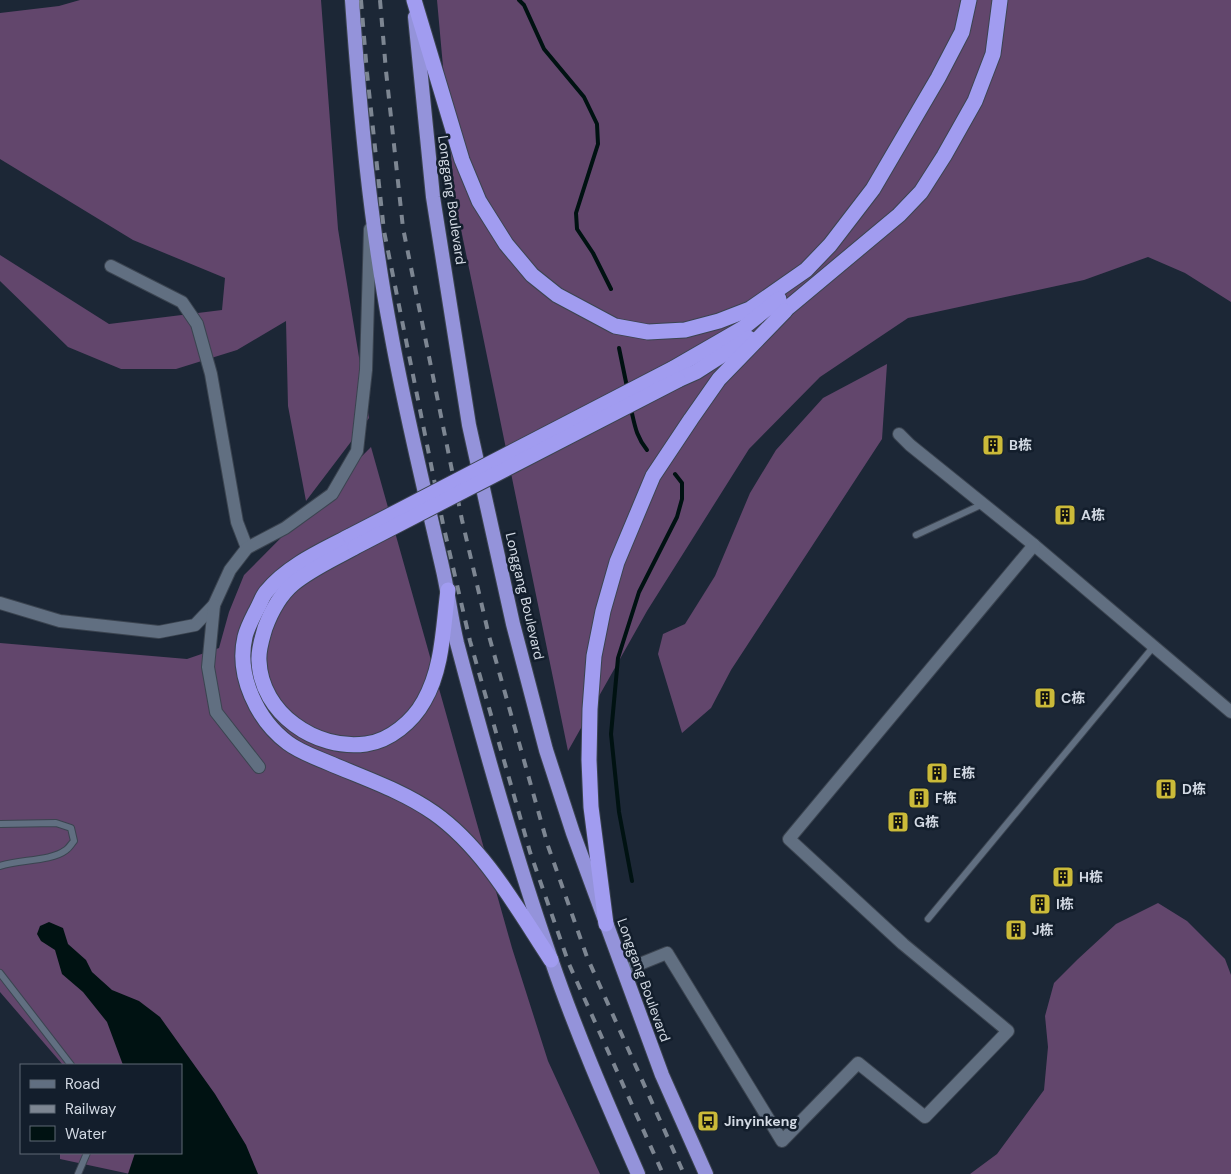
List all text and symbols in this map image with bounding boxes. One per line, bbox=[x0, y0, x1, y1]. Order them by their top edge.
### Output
street label: Longgang Boulevard bbox=[434, 134, 470, 266]
building icon: B栋 bbox=[981, 433, 1005, 457]
place label: B栋 bbox=[1009, 436, 1032, 454]
building icon: A栋 bbox=[1053, 503, 1077, 527]
place label: A栋 bbox=[1081, 506, 1105, 524]
street label: Longgang Boulevard bbox=[502, 531, 548, 661]
building icon: C栋 bbox=[1033, 686, 1057, 710]
place label: C栋 bbox=[1061, 689, 1085, 707]
building icon: E栋 bbox=[925, 761, 949, 785]
place label: E栋 bbox=[953, 764, 975, 782]
building icon: D栋 bbox=[1154, 777, 1178, 801]
place label: D栋 bbox=[1182, 780, 1206, 798]
building icon: F栋 bbox=[907, 786, 931, 810]
place label: F栋 bbox=[935, 789, 957, 807]
building icon: G栋 bbox=[886, 810, 910, 834]
place label: G栋 bbox=[914, 813, 939, 831]
building icon: H栋 bbox=[1051, 865, 1075, 889]
place label: H栋 bbox=[1079, 868, 1103, 886]
building icon: I栋 bbox=[1028, 892, 1052, 916]
place label: I栋 bbox=[1056, 895, 1074, 913]
street label: Longgang Boulevard bbox=[613, 916, 675, 1044]
building icon: J栋 bbox=[1004, 918, 1028, 942]
place label: J栋 bbox=[1032, 921, 1054, 939]
legend bbox=[20, 1064, 182, 1154]
text: Road bbox=[65, 1074, 100, 1094]
text: Railway bbox=[65, 1099, 117, 1119]
bus stop icon: Jinyinkeng bbox=[696, 1109, 720, 1133]
place label: Jinyinkeng bbox=[724, 1112, 798, 1130]
text: Water bbox=[65, 1124, 107, 1144]

